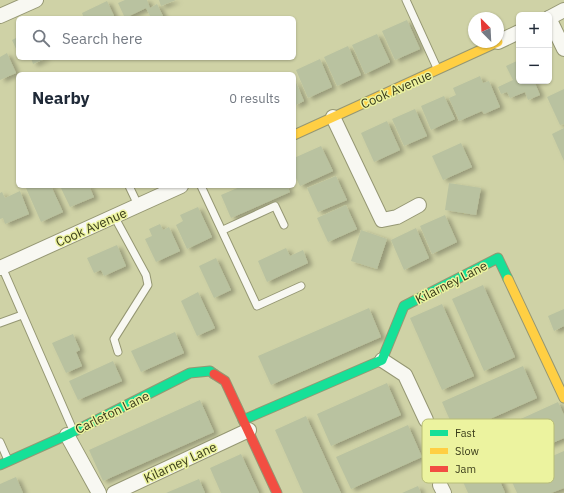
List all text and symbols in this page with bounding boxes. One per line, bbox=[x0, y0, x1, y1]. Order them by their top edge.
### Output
north arrow bbox=[468, 12, 504, 48]
map controls bbox=[516, 12, 552, 84]
button: + bbox=[516, 12, 552, 48]
search box bbox=[16, 16, 296, 60]
icon: search bbox=[30, 27, 52, 49]
text: Search here bbox=[62, 29, 142, 48]
button: − bbox=[516, 48, 552, 84]
street label: Cook Avenue bbox=[358, 66, 434, 113]
text: Nearby bbox=[32, 87, 90, 109]
text: 0 results bbox=[229, 90, 280, 107]
street label: Cook Avenue bbox=[53, 204, 129, 251]
street label: Kilarney Lane bbox=[412, 257, 490, 308]
street label: Carleton Lane bbox=[72, 387, 152, 438]
legend bbox=[422, 419, 554, 483]
text: Fast bbox=[455, 426, 476, 440]
street label: Kilarney Lane bbox=[141, 438, 219, 487]
text: Slow bbox=[455, 444, 479, 458]
text: Jam bbox=[455, 462, 476, 476]

